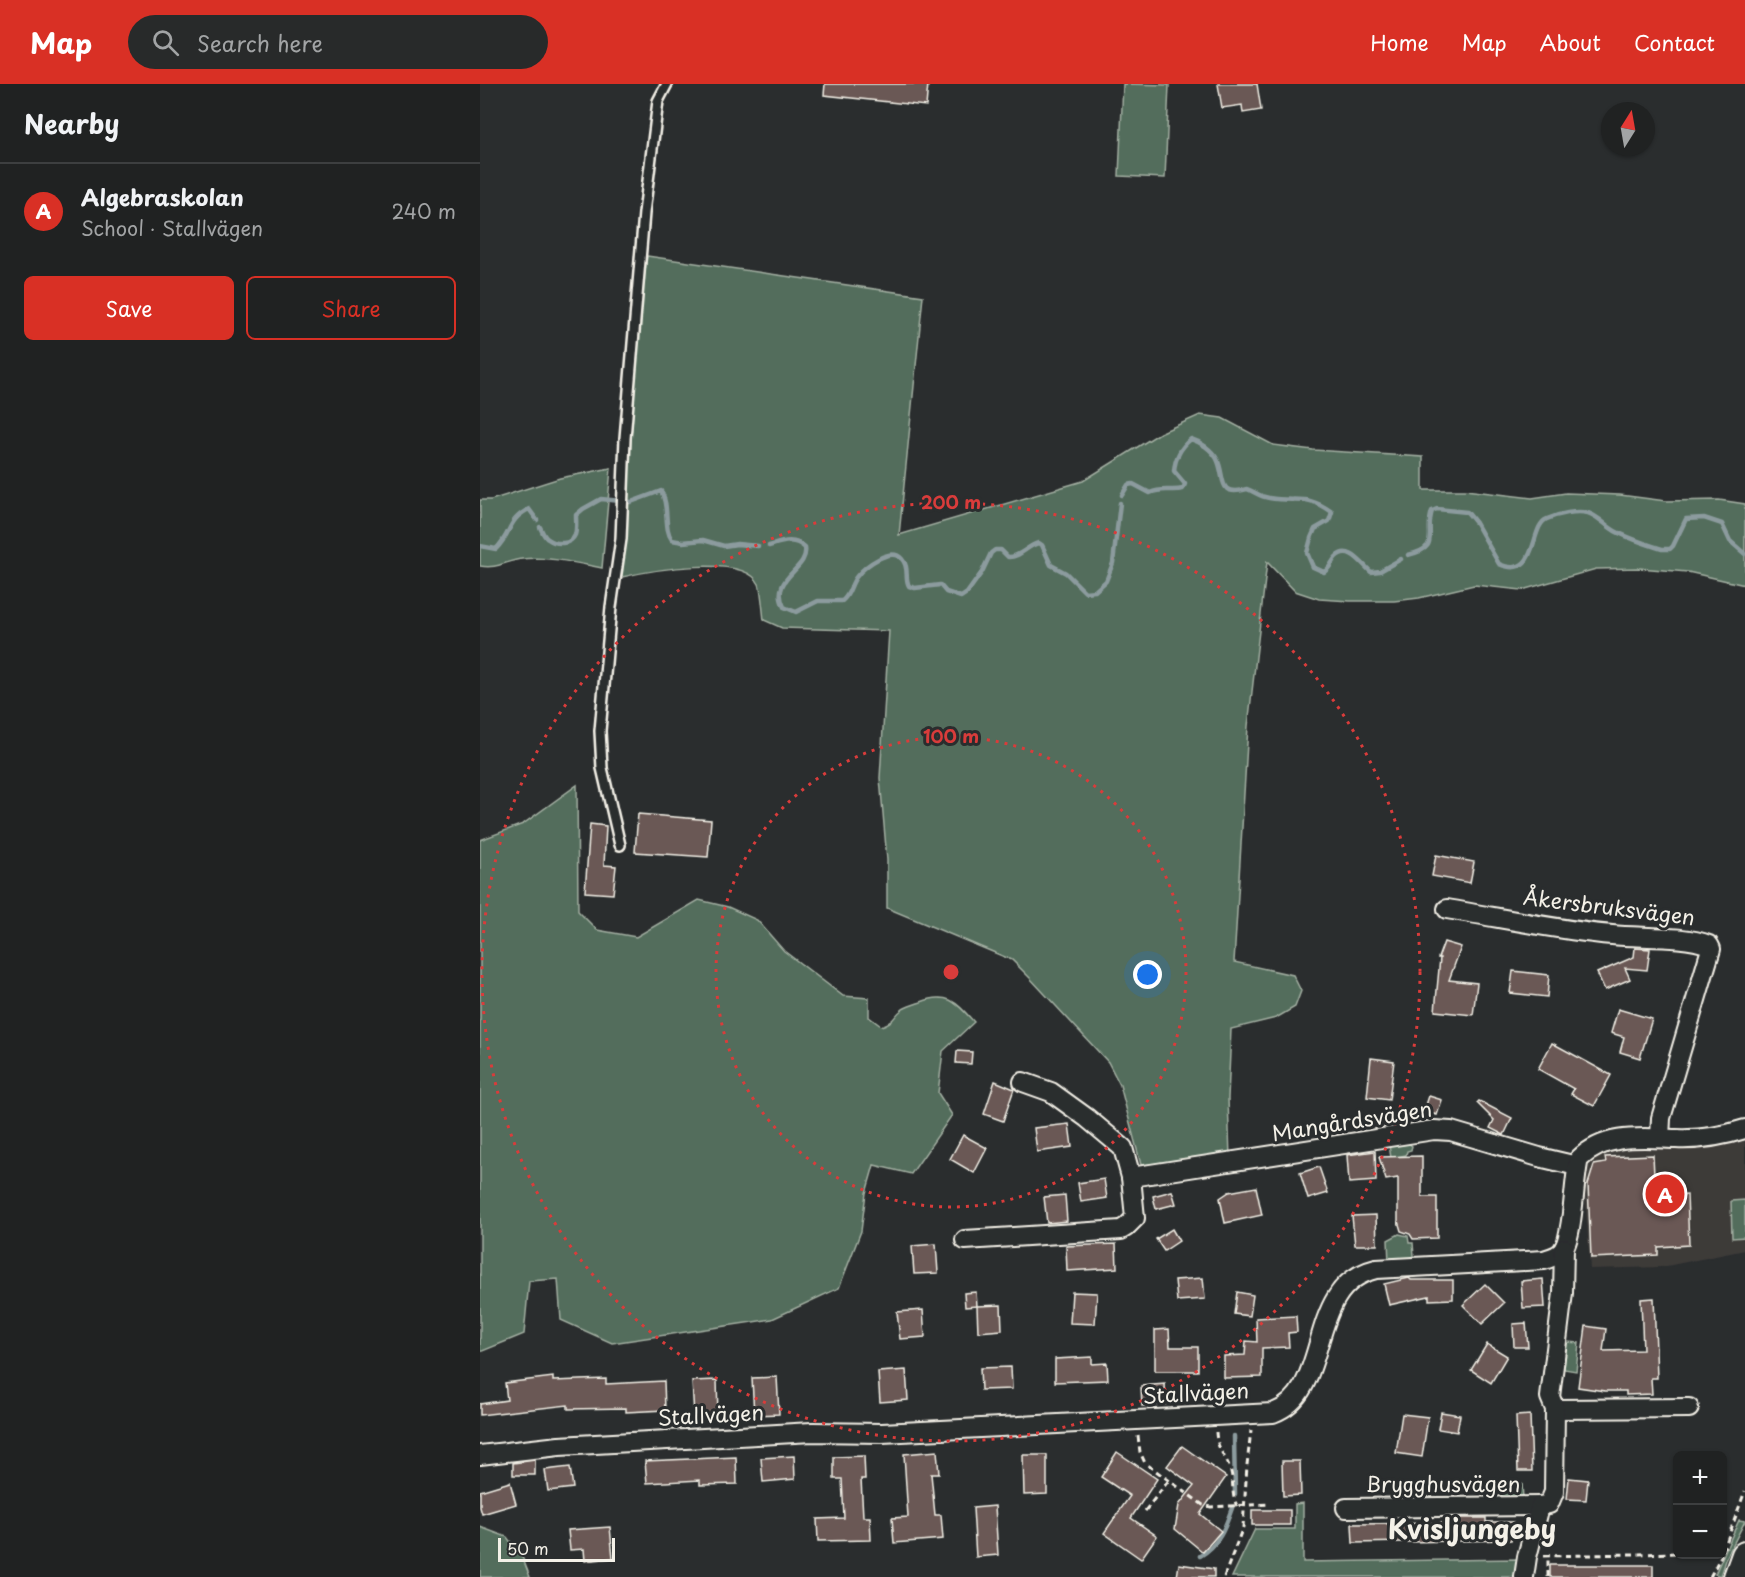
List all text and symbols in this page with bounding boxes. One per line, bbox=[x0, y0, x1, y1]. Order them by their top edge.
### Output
search box bbox=[128, 15, 548, 69]
text: Map bbox=[30, 21, 92, 64]
icon: search bbox=[149, 26, 182, 59]
text: Search here bbox=[197, 26, 323, 59]
text: Home bbox=[1370, 26, 1429, 58]
text: Map bbox=[1462, 26, 1507, 58]
text: About bbox=[1540, 26, 1601, 58]
text: Contact bbox=[1634, 26, 1715, 58]
north arrow bbox=[1601, 102, 1655, 156]
text: Nearby bbox=[24, 104, 119, 143]
text: Algebraskolan bbox=[81, 180, 244, 213]
text: A bbox=[36, 196, 51, 226]
text: 240 m bbox=[391, 196, 456, 226]
text: School · Stallvägen bbox=[81, 213, 263, 243]
button: Save bbox=[24, 276, 234, 340]
button: Share bbox=[246, 276, 456, 340]
text: 200 m bbox=[921, 488, 981, 515]
text: 100 m bbox=[923, 722, 979, 749]
street label: Åkersbruksvägen bbox=[1522, 880, 1697, 932]
your location bbox=[1133, 960, 1162, 989]
centre of rings bbox=[941, 962, 961, 982]
street label: Mangårdsvägen bbox=[1269, 1092, 1434, 1148]
pin: A bbox=[1646, 1172, 1684, 1216]
street label: Stallvägen bbox=[1142, 1373, 1250, 1411]
street label: Stallvägen bbox=[657, 1395, 765, 1433]
map controls bbox=[1673, 1451, 1727, 1559]
button: + bbox=[1673, 1451, 1727, 1505]
street label: Brygghusvägen bbox=[1366, 1467, 1520, 1499]
button: − bbox=[1673, 1505, 1727, 1559]
district label: Kvisljungeby bbox=[1388, 1507, 1556, 1548]
scale bar bbox=[498, 1535, 615, 1562]
text: 50 m bbox=[507, 1536, 548, 1560]

